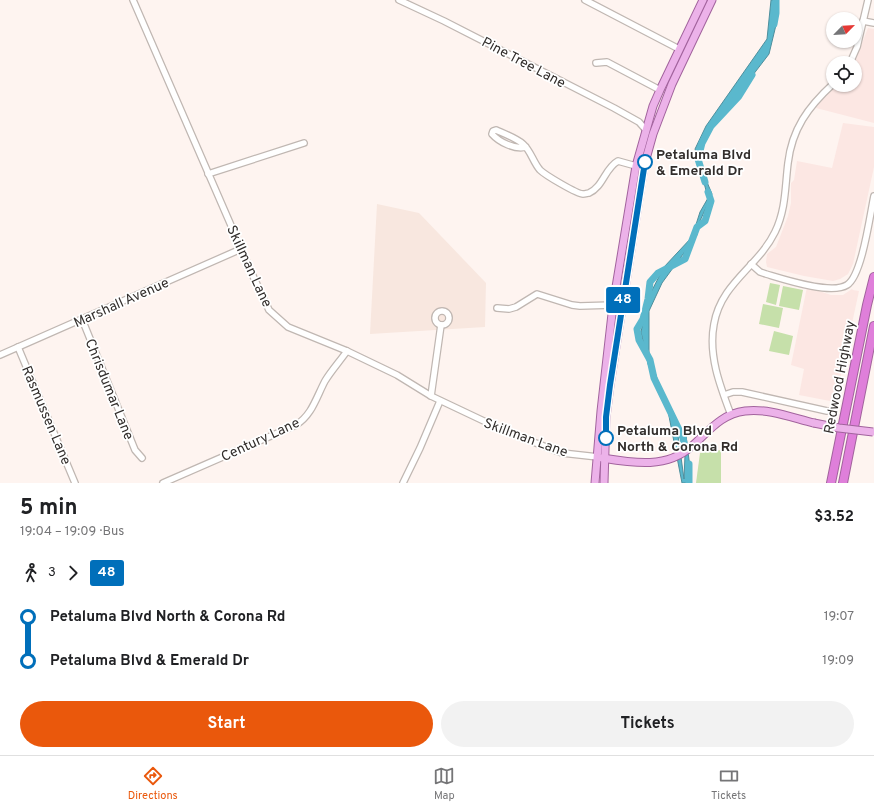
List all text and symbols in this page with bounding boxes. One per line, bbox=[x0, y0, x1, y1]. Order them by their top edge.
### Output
north arrow bbox=[826, 12, 862, 48]
map controls bbox=[826, 12, 862, 92]
street label: Pine Tree Lane bbox=[479, 34, 568, 93]
button: locate bbox=[826, 56, 862, 92]
place label: Petaluma Blvd & Emerald Dr bbox=[656, 147, 751, 180]
marker: Petaluma Blvd & Emerald Dr bbox=[637, 154, 653, 170]
street label: Skillman Lane bbox=[222, 223, 275, 310]
street label: Marshall Avenue bbox=[71, 275, 172, 332]
line badge: 48 bbox=[605, 287, 641, 313]
text: 48 bbox=[614, 291, 632, 308]
street label: Redwood Highway bbox=[821, 319, 860, 436]
street label: Chrisdumar Lane bbox=[81, 337, 137, 443]
street label: Rasmussen Lane bbox=[17, 364, 74, 468]
street label: Century Lane bbox=[219, 415, 303, 466]
street label: Skillman Lane bbox=[481, 415, 570, 462]
place label: Petaluma Blvd North & Corona Rd bbox=[617, 423, 738, 456]
marker: Petaluma Blvd North & Corona Rd bbox=[598, 430, 614, 446]
text: 5 min bbox=[20, 495, 77, 522]
text: $3.52 bbox=[814, 508, 854, 527]
text: 19:04 – 19:09 · Bus bbox=[20, 524, 124, 540]
icon: walk bbox=[20, 562, 42, 584]
icon: forward bbox=[62, 562, 84, 584]
text: 48 bbox=[98, 564, 116, 581]
text: 3 bbox=[48, 565, 56, 581]
text: Petaluma Blvd North & Corona Rd bbox=[50, 608, 285, 627]
text: 19:07 bbox=[824, 609, 854, 625]
text: Petaluma Blvd & Emerald Dr bbox=[50, 652, 249, 671]
text: 19:09 bbox=[822, 653, 854, 669]
button: Start bbox=[20, 701, 433, 747]
button: Tickets bbox=[441, 701, 854, 747]
tab: Directions bbox=[128, 765, 178, 803]
tab: Map bbox=[433, 765, 455, 803]
tab: Tickets bbox=[711, 765, 746, 803]

